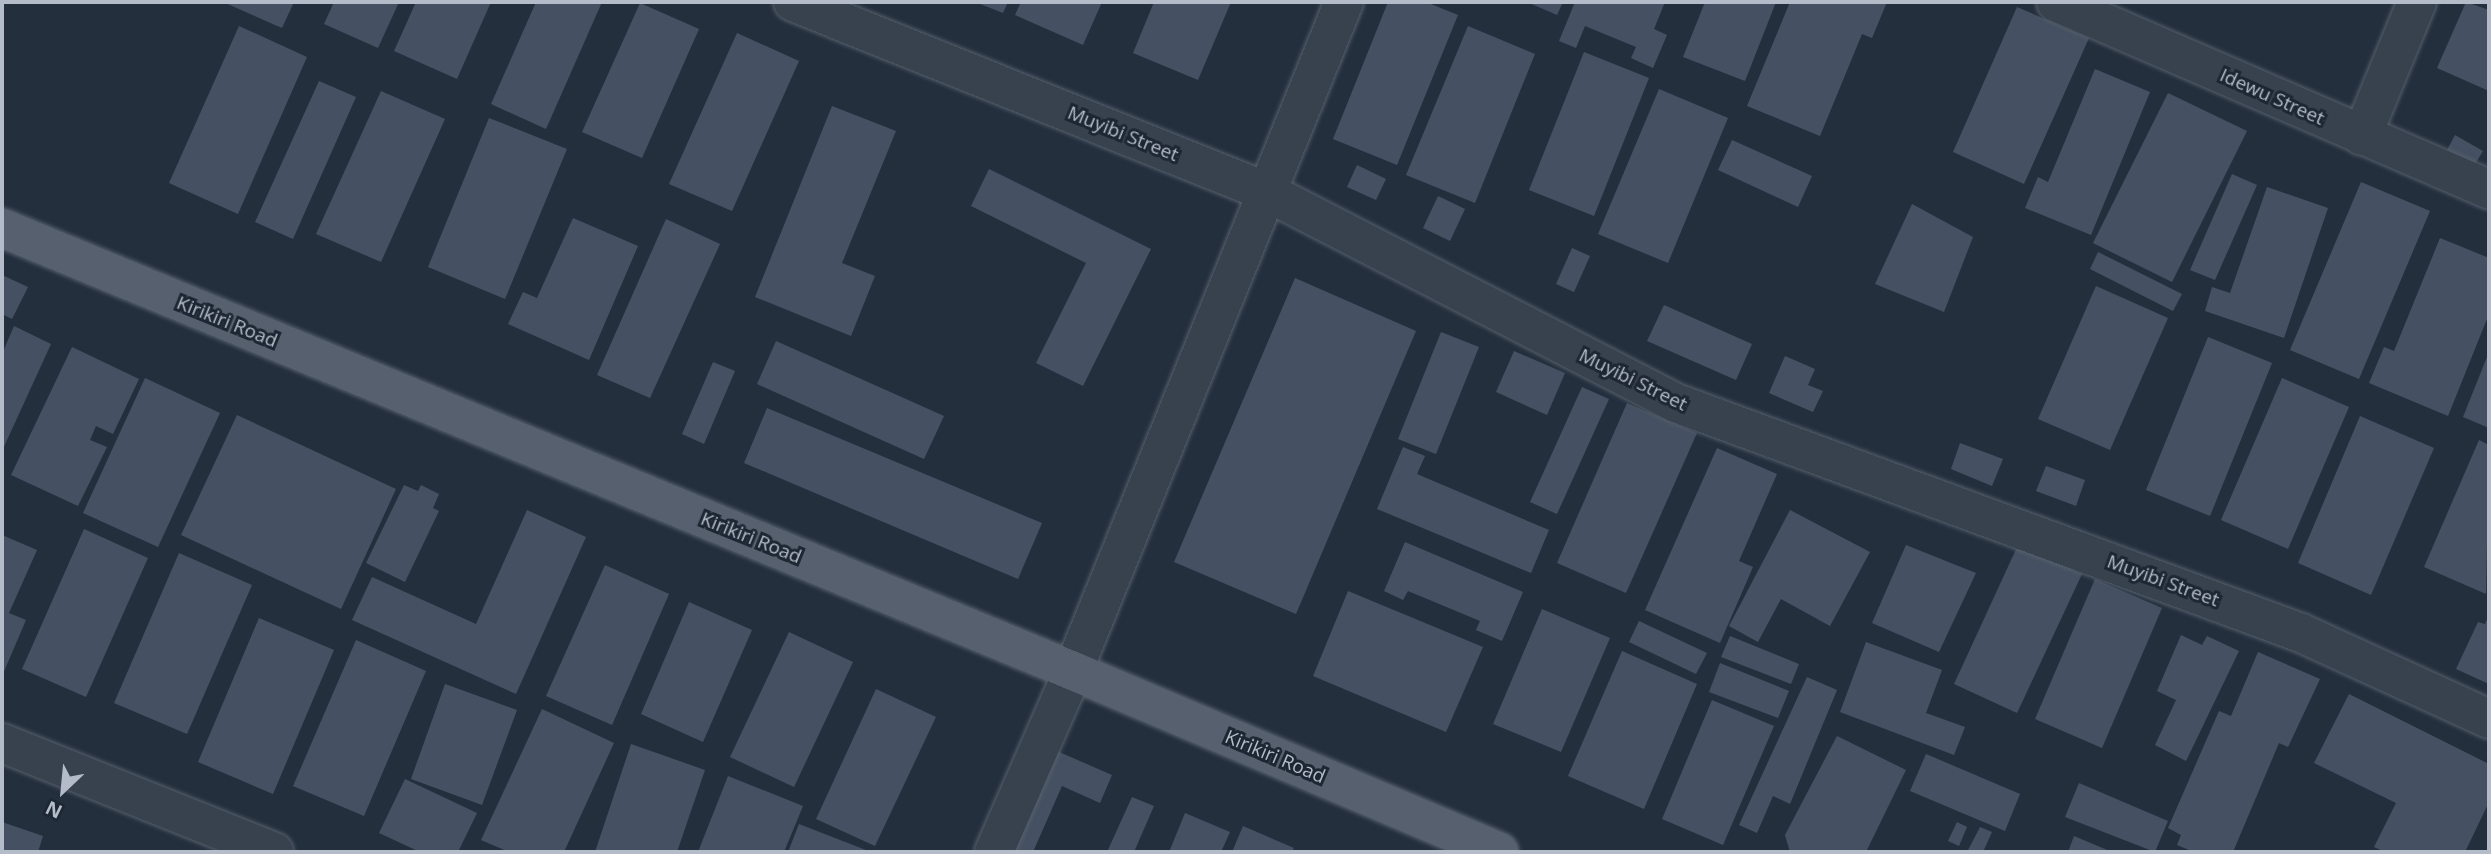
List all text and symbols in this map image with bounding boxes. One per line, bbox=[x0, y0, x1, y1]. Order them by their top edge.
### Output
street label: Idewu Street bbox=[2216, 64, 2328, 130]
street label: Muyibi Street bbox=[1064, 101, 1182, 167]
street label: Kirikiri Road bbox=[173, 291, 281, 353]
street label: Muyibi Street bbox=[1575, 344, 1691, 416]
street label: Kirikiri Road bbox=[697, 507, 805, 569]
street label: Muyibi Street bbox=[2104, 550, 2222, 612]
street label: Kirikiri Road bbox=[1221, 726, 1329, 788]
north arrow bbox=[28, 756, 98, 826]
text: N bbox=[41, 795, 66, 825]

